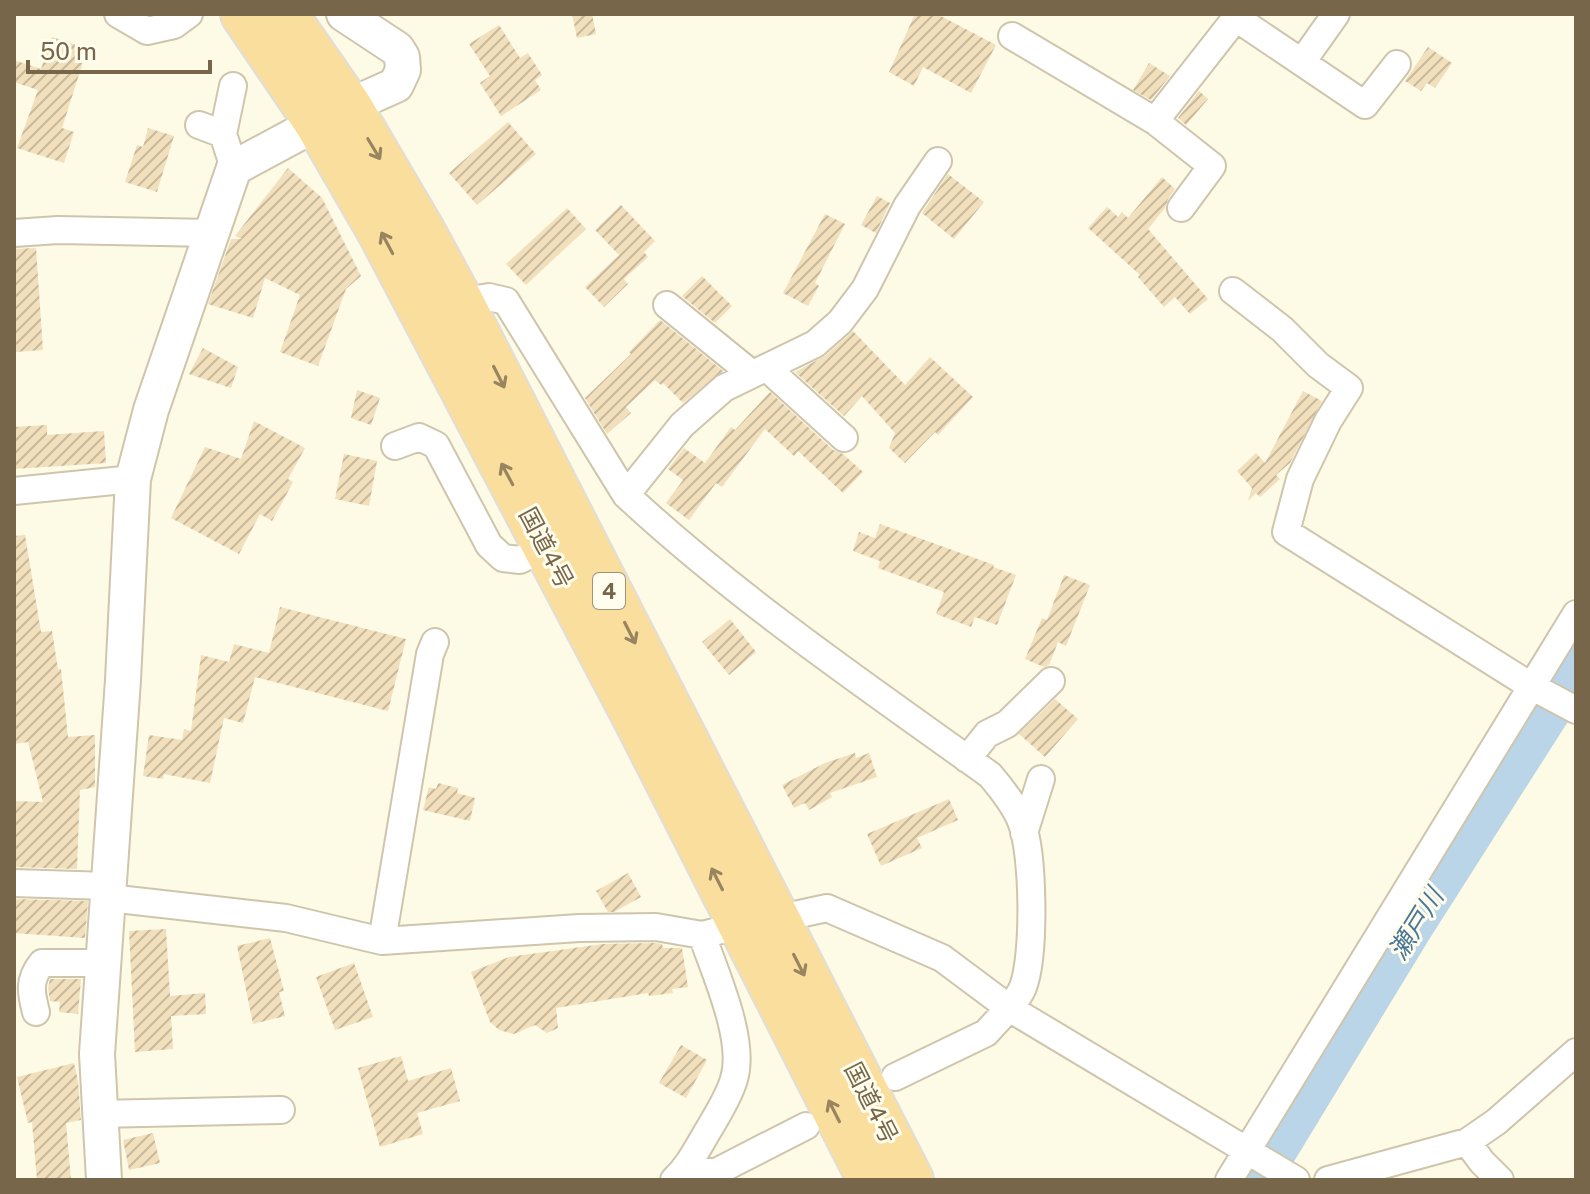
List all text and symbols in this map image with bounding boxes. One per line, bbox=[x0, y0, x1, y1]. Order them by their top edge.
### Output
scale bar bbox=[28, 24, 210, 74]
text: 50 m bbox=[40, 37, 97, 65]
one-way arrow bbox=[366, 137, 382, 160]
one-way arrow bbox=[378, 232, 394, 256]
one-way arrow bbox=[492, 364, 508, 388]
one-way arrow bbox=[498, 463, 514, 486]
street label: 国道4号 bbox=[514, 503, 580, 593]
road number: 4 bbox=[593, 573, 625, 609]
one-way arrow bbox=[623, 621, 639, 645]
one-way arrow bbox=[709, 867, 724, 891]
water label: 瀬戸川 bbox=[1382, 880, 1451, 965]
one-way arrow bbox=[792, 952, 808, 976]
street label: 国道4号 bbox=[840, 1057, 904, 1148]
one-way arrow bbox=[826, 1099, 842, 1123]

